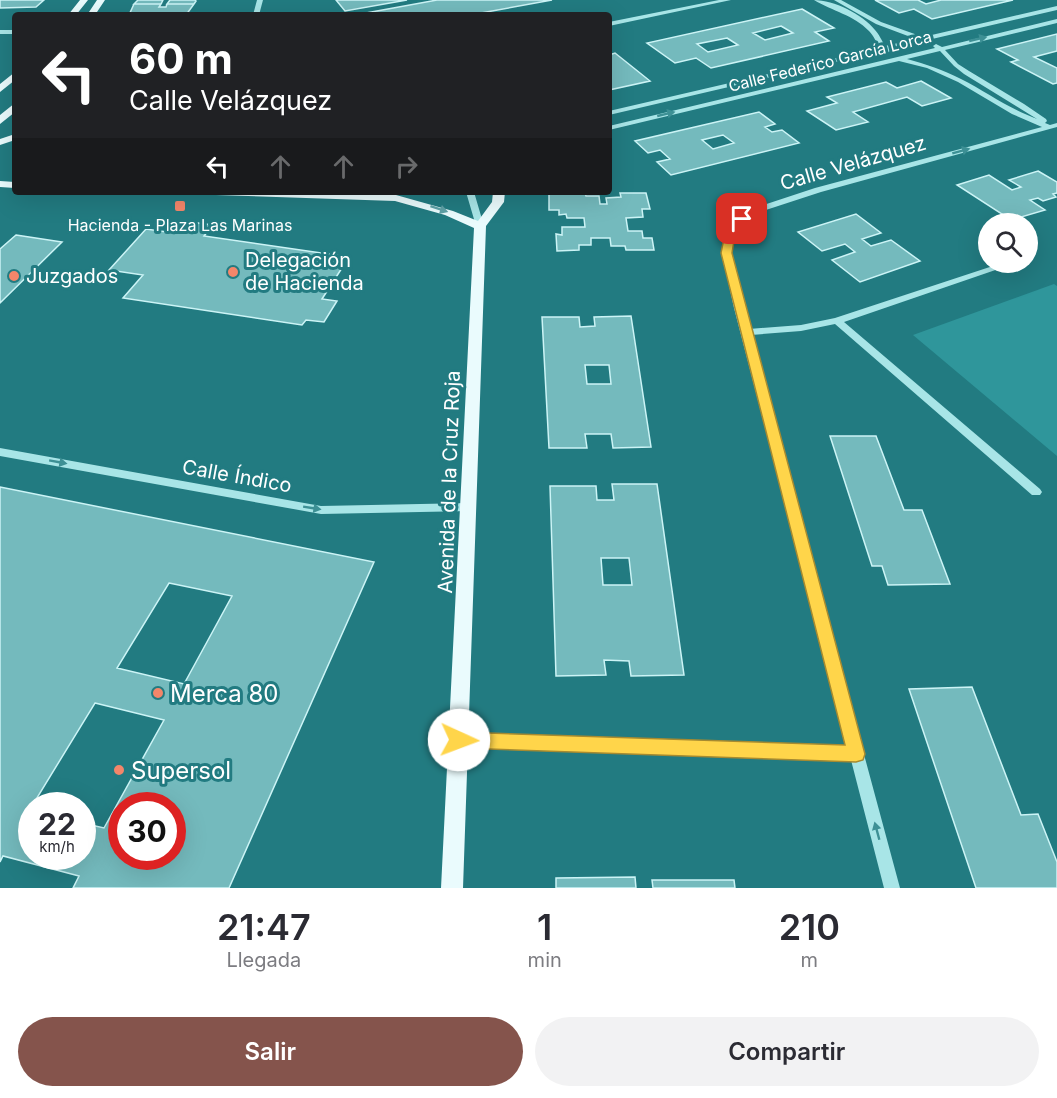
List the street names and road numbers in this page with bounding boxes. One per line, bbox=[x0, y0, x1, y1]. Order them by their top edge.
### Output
street label: Calle Federico García Lorca bbox=[726, 26, 934, 96]
street label: Calle Velázquez bbox=[777, 131, 929, 195]
street label: Avenida de la Cruz Roja bbox=[433, 370, 465, 594]
street label: Calle Índico bbox=[180, 454, 294, 497]

